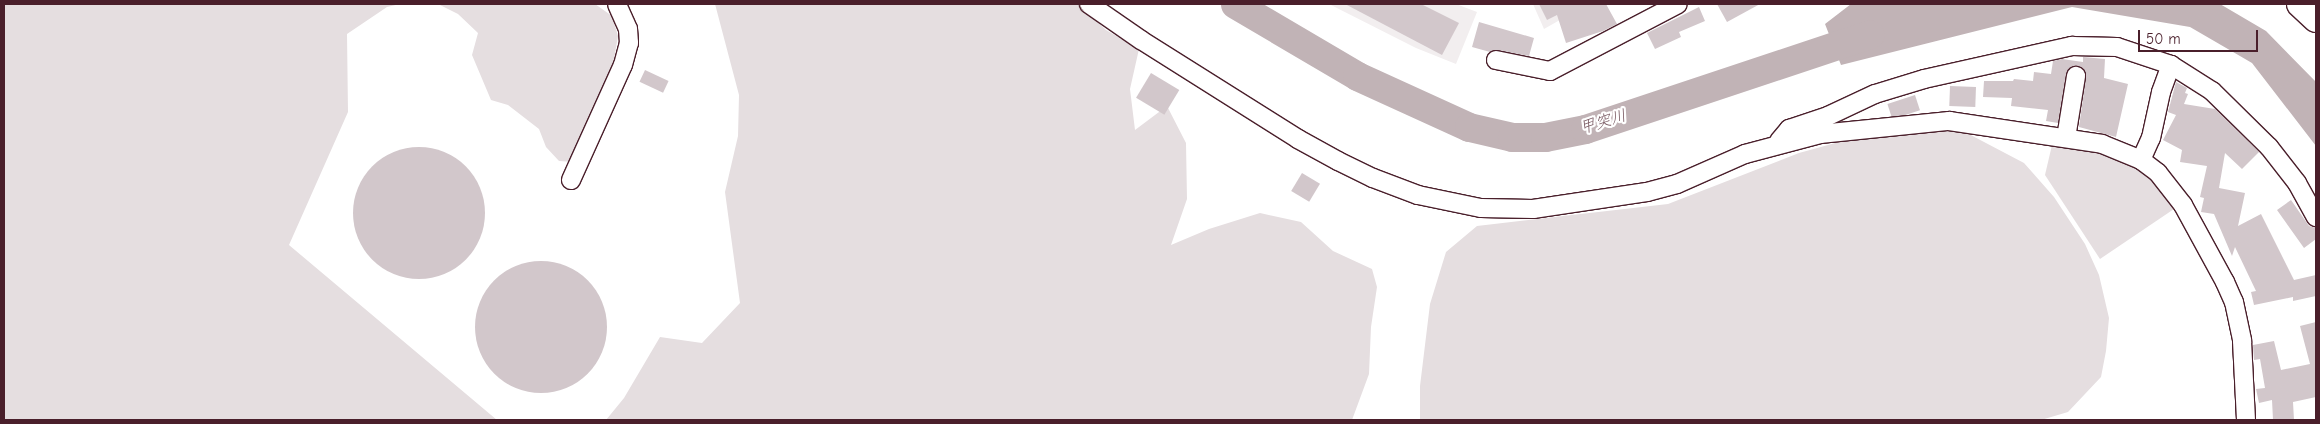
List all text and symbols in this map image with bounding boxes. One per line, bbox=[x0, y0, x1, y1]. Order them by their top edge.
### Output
scale bar bbox=[2140, 20, 2260, 52]
text: 50 m bbox=[2146, 30, 2181, 48]
water label: 甲突川 bbox=[1577, 106, 1629, 138]

